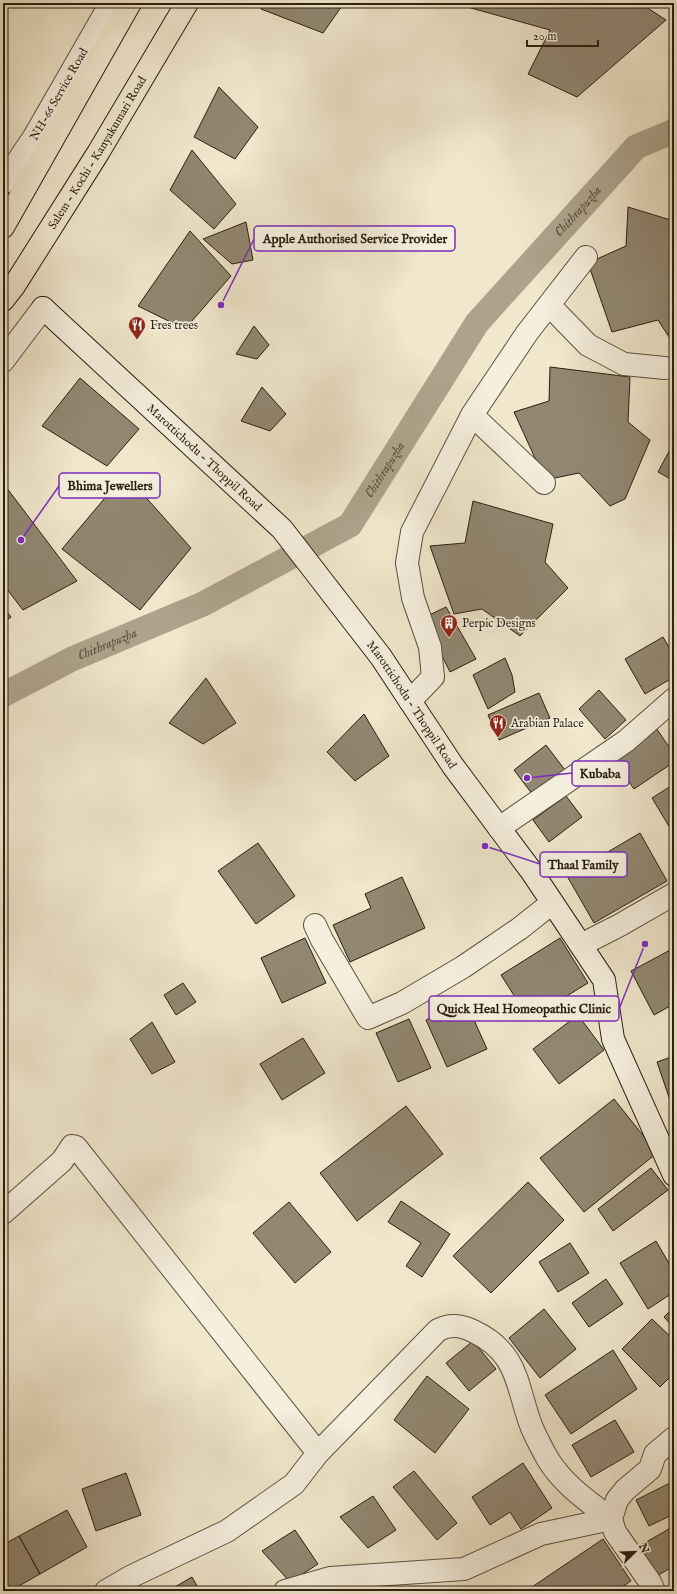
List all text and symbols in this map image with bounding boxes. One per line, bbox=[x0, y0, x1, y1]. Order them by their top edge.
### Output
scale bar bbox=[527, 22, 598, 48]
text: 20 m bbox=[533, 29, 556, 44]
street label: NH-66 Service Road bbox=[26, 45, 91, 143]
street label: Salem - Kochi - Kanyakumari Road bbox=[44, 73, 150, 232]
water label: Chithrapuzha bbox=[551, 182, 605, 240]
callout: Apple Authorised Service Provider bbox=[254, 226, 455, 251]
text: Apple Authorised Service Provider bbox=[262, 231, 447, 248]
restaurant icon: Fres trees bbox=[127, 315, 147, 340]
place label: Fres trees bbox=[150, 318, 198, 333]
street label: Marottichodu - Thoppil Road bbox=[144, 401, 266, 515]
water label: Chithrapuzha bbox=[361, 438, 409, 501]
callout: Bhima Jewellers bbox=[59, 473, 160, 498]
text: Bhima Jewellers bbox=[67, 478, 153, 495]
building icon: Perpic Designs bbox=[439, 613, 459, 638]
place label: Perpic Designs bbox=[462, 616, 536, 632]
water label: Chithrapuzha bbox=[75, 624, 140, 664]
street label: Marottichodu - Thoppil Road bbox=[364, 637, 460, 772]
restaurant icon: Arabian Palace bbox=[488, 713, 508, 738]
place label: Arabian Palace bbox=[510, 716, 584, 731]
callout: Kubaba bbox=[572, 761, 629, 786]
text: Kubaba bbox=[579, 766, 621, 783]
callout: Thaal Family bbox=[540, 852, 627, 877]
text: Thaal Family bbox=[546, 857, 619, 874]
callout: Quick Heal Homeopathic Clinic bbox=[429, 996, 619, 1021]
text: Quick Heal Homeopathic Clinic bbox=[437, 1001, 612, 1018]
north arrow bbox=[615, 1532, 655, 1572]
text: N bbox=[635, 1540, 652, 1556]

